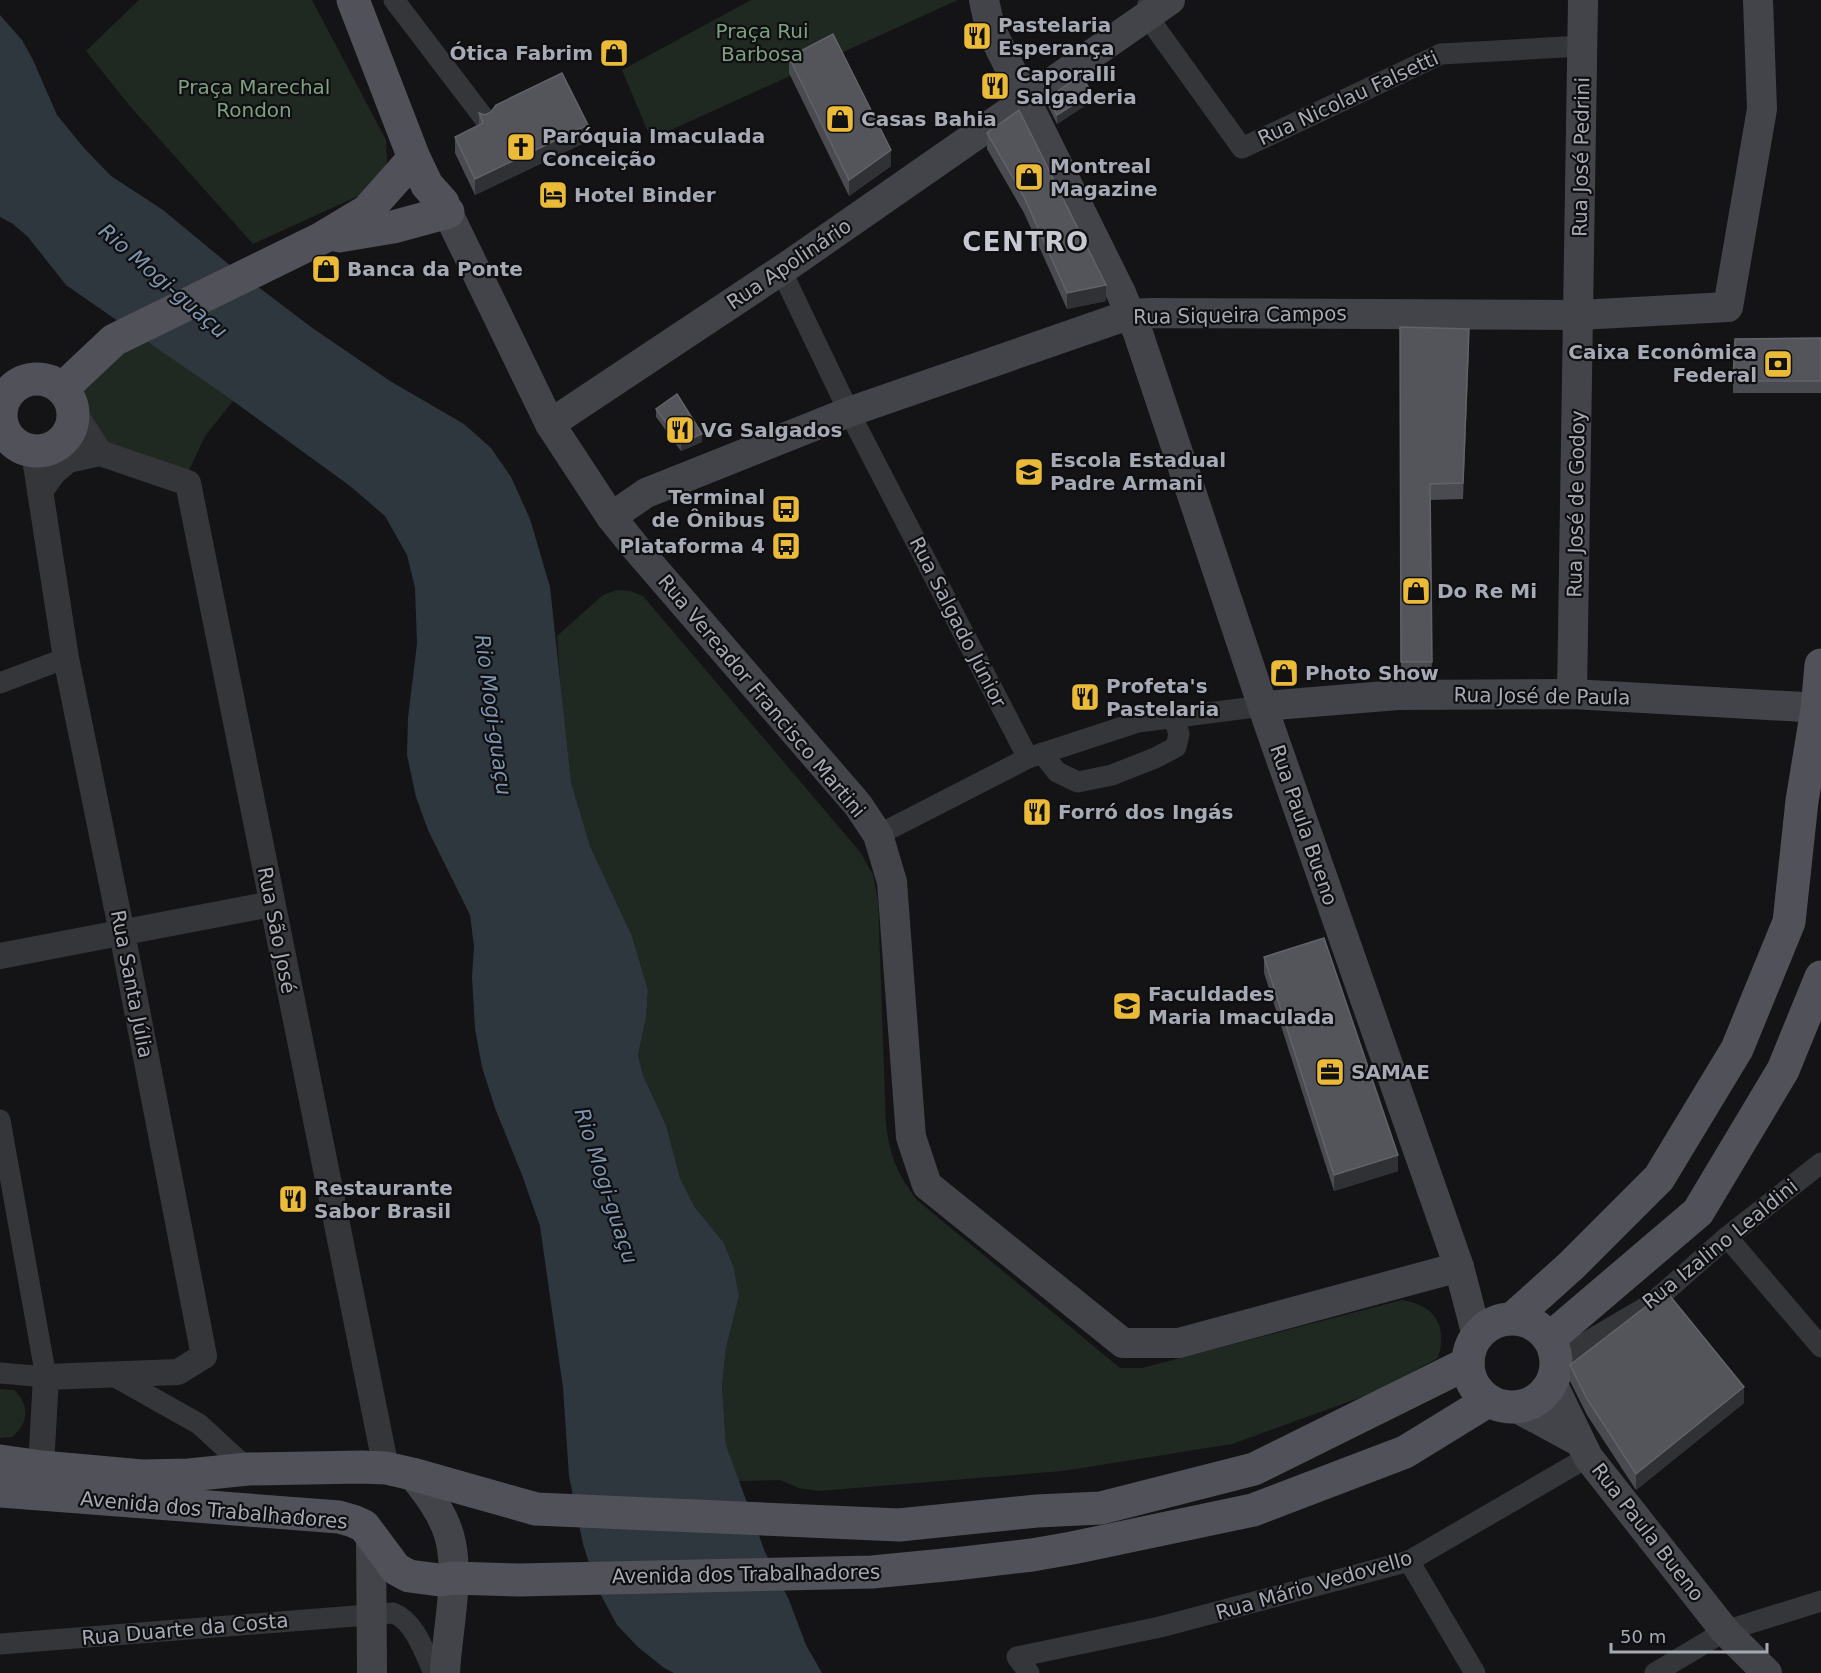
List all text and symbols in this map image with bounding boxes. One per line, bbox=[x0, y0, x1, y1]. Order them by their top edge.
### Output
place label: Pastelaria Esperança bbox=[998, 13, 1114, 60]
park label: Praça Rui Barbosa bbox=[715, 19, 809, 66]
restaurant icon: Pastelaria Esperança bbox=[961, 20, 993, 52]
shop icon: Ótica Fabrim bbox=[598, 37, 630, 69]
place label: Ótica Fabrim bbox=[449, 41, 593, 65]
street label: Rua Nicolau Falsetti bbox=[1254, 46, 1442, 150]
place label: Caporalli Salgaderia bbox=[1016, 62, 1137, 109]
restaurant icon: Caporalli Salgaderia bbox=[979, 70, 1011, 102]
park label: Praça Marechal Rondon bbox=[178, 75, 330, 122]
street label: Rua José Pedrini bbox=[1568, 77, 1594, 237]
shop icon: Casas Bahia bbox=[824, 103, 856, 135]
place label: Casas Bahia bbox=[861, 107, 997, 131]
place label: Paróquia Imaculada Conceição bbox=[542, 124, 765, 171]
church icon: Paróquia Imaculada Conceição bbox=[505, 131, 537, 163]
place label: Montreal Magazine bbox=[1050, 154, 1158, 201]
shop icon: Montreal Magazine bbox=[1013, 161, 1045, 193]
hotel icon: Hotel Binder bbox=[537, 179, 569, 211]
place label: Hotel Binder bbox=[574, 183, 716, 207]
street label: Rua Apolinário bbox=[722, 214, 856, 314]
water label: Rio Mogi-guaçu bbox=[94, 219, 232, 343]
district label: CENTRO bbox=[962, 227, 1090, 257]
shop icon: Banca da Ponte bbox=[310, 253, 342, 285]
place label: Banca da Ponte bbox=[347, 257, 523, 281]
street label: Rua Siqueira Campos bbox=[1133, 301, 1347, 329]
place label: Caixa Econômica Federal bbox=[1568, 340, 1757, 387]
bank icon: Caixa Econômica Federal bbox=[1762, 348, 1794, 380]
street label: Rua José de Godoy bbox=[1562, 410, 1590, 598]
restaurant icon: VG Salgados bbox=[664, 414, 696, 446]
place label: VG Salgados bbox=[701, 418, 842, 442]
place label: Escola Estadual Padre Armani bbox=[1050, 448, 1226, 495]
school or university icon: Escola Estadual Padre Armani bbox=[1013, 456, 1045, 488]
place label: Terminal de Ônibus bbox=[652, 485, 765, 532]
bus stop icon: Terminal de Ônibus bbox=[770, 493, 802, 525]
bus stop icon: Plataforma 4 bbox=[770, 530, 802, 562]
street label: Rua Salgado Júnior bbox=[905, 533, 1012, 712]
place label: Plataforma 4 bbox=[619, 534, 765, 558]
street label: Rua Vereador Francisco Martini bbox=[653, 570, 871, 822]
shop icon: Do Re Mi bbox=[1400, 575, 1432, 607]
place label: Do Re Mi bbox=[1437, 579, 1537, 603]
water label: Rio Mogi-guaçu bbox=[470, 633, 516, 797]
shop icon: Photo Show bbox=[1268, 657, 1300, 689]
place label: Photo Show bbox=[1305, 661, 1439, 685]
place label: Profeta's Pastelaria bbox=[1106, 674, 1219, 721]
restaurant icon: Profeta's Pastelaria bbox=[1069, 681, 1101, 713]
street label: Rua José de Paula bbox=[1453, 682, 1631, 710]
street label: Rua Paula Bueno bbox=[1265, 742, 1343, 908]
restaurant icon: Forró dos Ingás bbox=[1021, 796, 1053, 828]
place label: Forró dos Ingás bbox=[1058, 800, 1233, 824]
street label: Rua São José bbox=[253, 865, 301, 995]
street label: Rua Santa Júlia bbox=[106, 908, 158, 1060]
place label: Faculdades Maria Imaculada bbox=[1148, 982, 1335, 1029]
school or university icon: Faculdades Maria Imaculada bbox=[1111, 990, 1143, 1022]
office icon: SAMAE bbox=[1314, 1056, 1346, 1088]
place label: SAMAE bbox=[1351, 1060, 1430, 1084]
water label: Rio Mogi-guaçu bbox=[570, 1105, 642, 1267]
street label: Rua Izalino Lealdini bbox=[1638, 1174, 1802, 1314]
place label: Restaurante Sabor Brasil bbox=[314, 1176, 453, 1223]
restaurant icon: Restaurante Sabor Brasil bbox=[277, 1183, 309, 1215]
street label: Rua Paula Bueno bbox=[1587, 1458, 1709, 1606]
street label: Avenida dos Trabalhadores bbox=[79, 1486, 349, 1534]
street label: Rua Mário Vedovello bbox=[1213, 1545, 1415, 1625]
street label: Avenida dos Trabalhadores bbox=[612, 1560, 880, 1588]
street label: Rua Duarte da Costa bbox=[81, 1608, 289, 1650]
scale bar bbox=[1611, 1616, 1767, 1654]
text: 50 m bbox=[1620, 1626, 1666, 1647]

